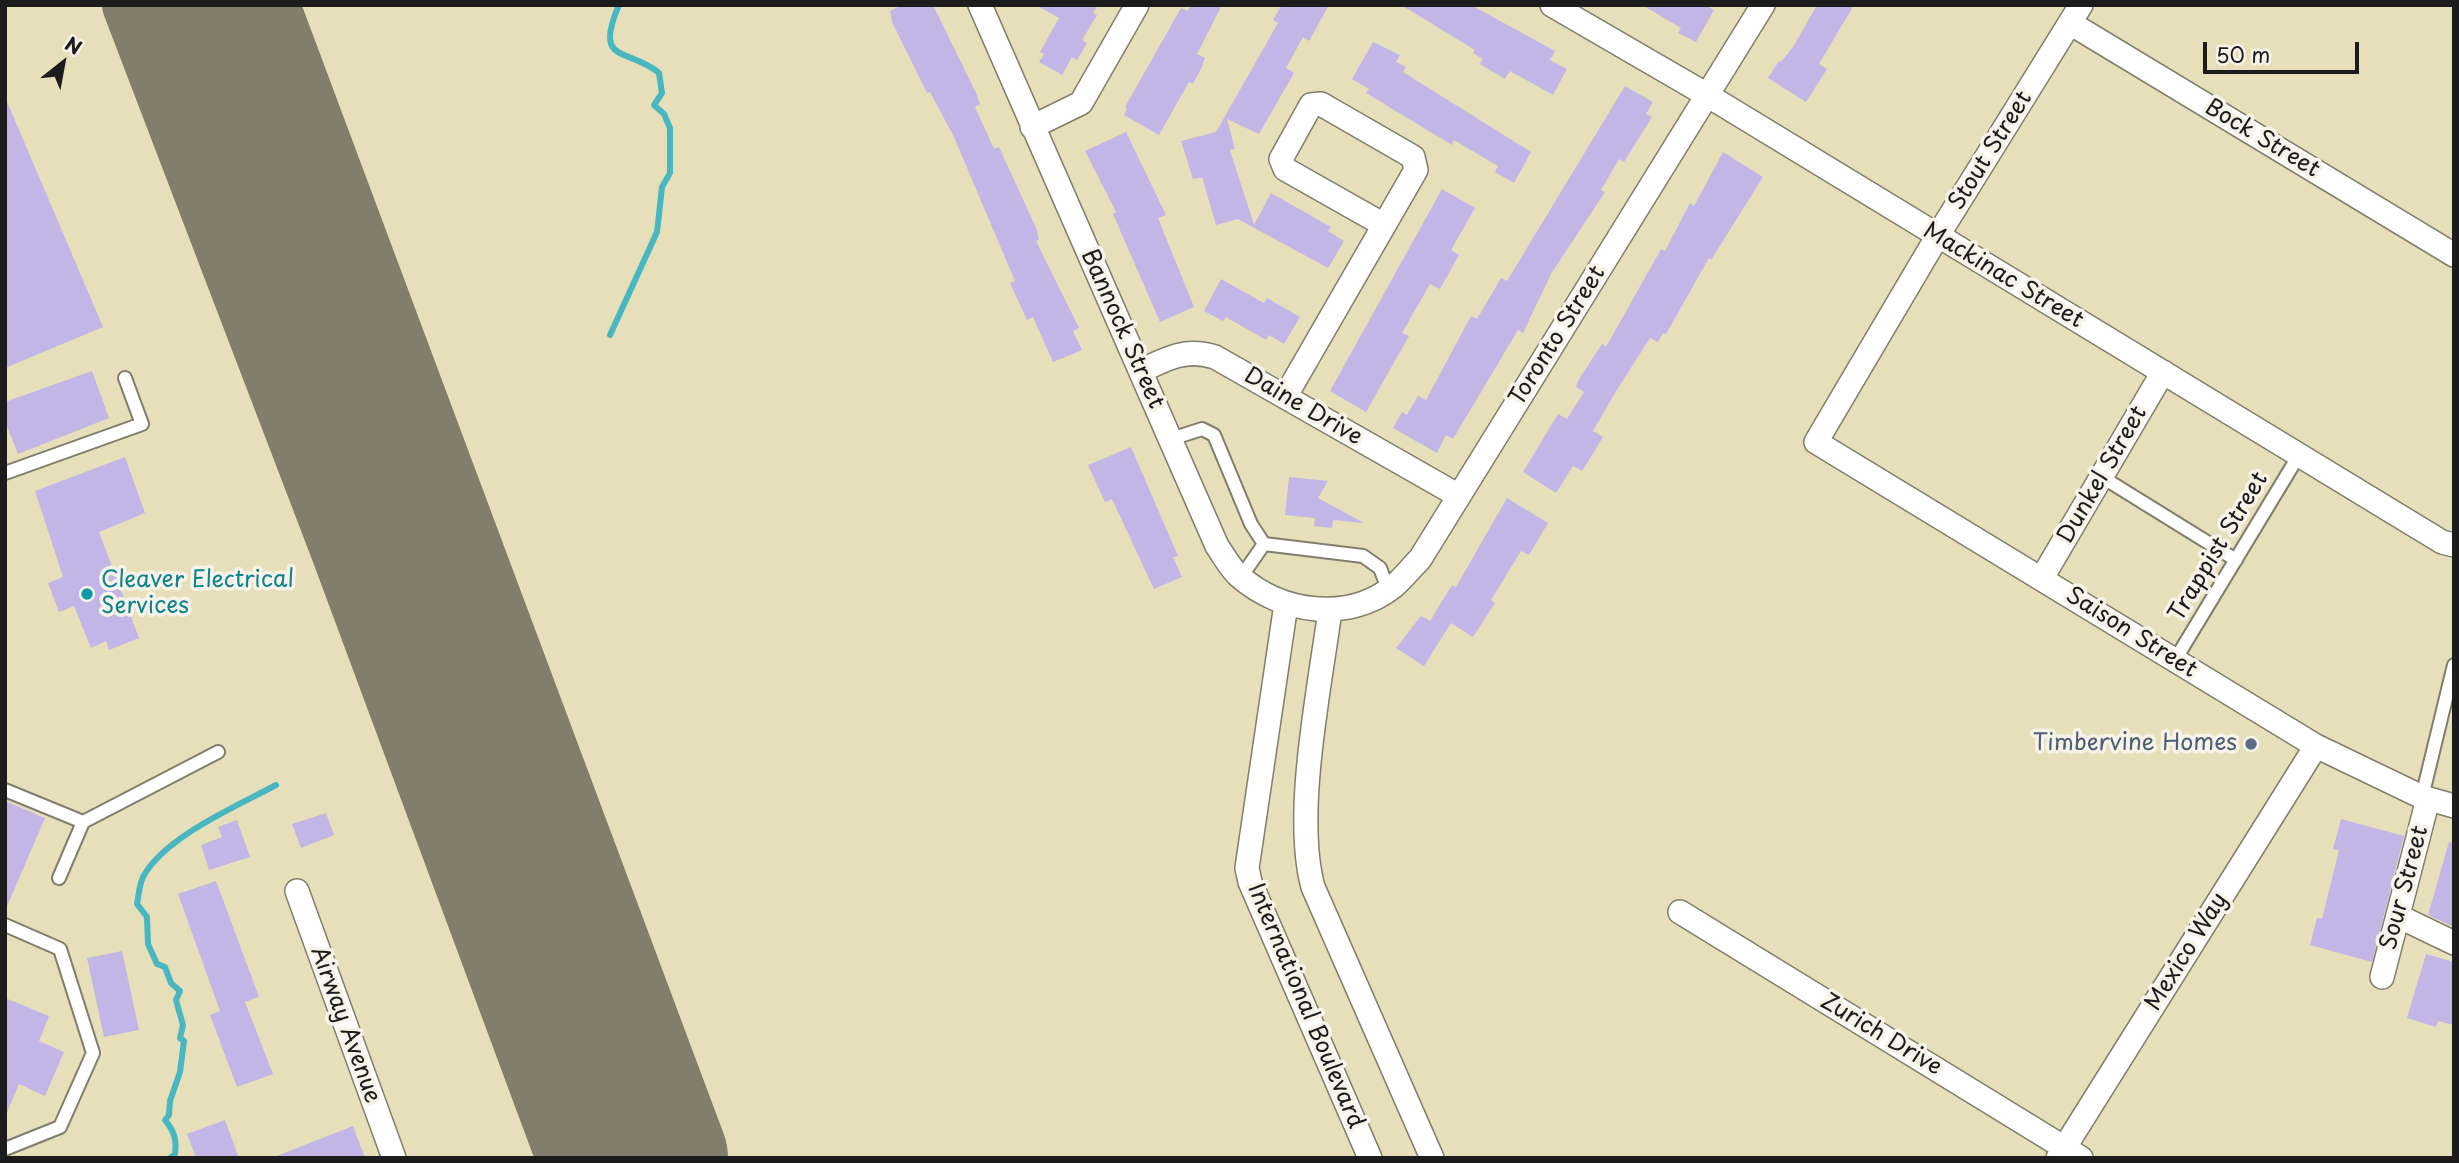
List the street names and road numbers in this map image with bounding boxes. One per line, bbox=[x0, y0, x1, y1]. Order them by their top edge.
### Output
street label: Stout Street bbox=[1944, 86, 2038, 216]
street label: Bock Street bbox=[2200, 94, 2324, 184]
street label: Mackinac Street bbox=[1918, 217, 2088, 335]
street label: Bannock Street bbox=[1074, 245, 1170, 413]
street label: Toronto Street bbox=[1504, 261, 1612, 411]
street label: Daine Drive bbox=[1239, 362, 1367, 452]
street label: Dunkel Street bbox=[2053, 401, 2153, 549]
street label: Trappist Street bbox=[2164, 467, 2274, 627]
street label: Saison Street bbox=[2060, 582, 2202, 684]
street label: Sour Street bbox=[2375, 823, 2435, 953]
street label: International Boulevard bbox=[1241, 879, 1369, 1133]
street label: Mexico Way bbox=[2140, 888, 2234, 1016]
street label: Airway Avenue bbox=[304, 943, 386, 1107]
street label: Zurich Drive bbox=[1815, 988, 1947, 1082]

